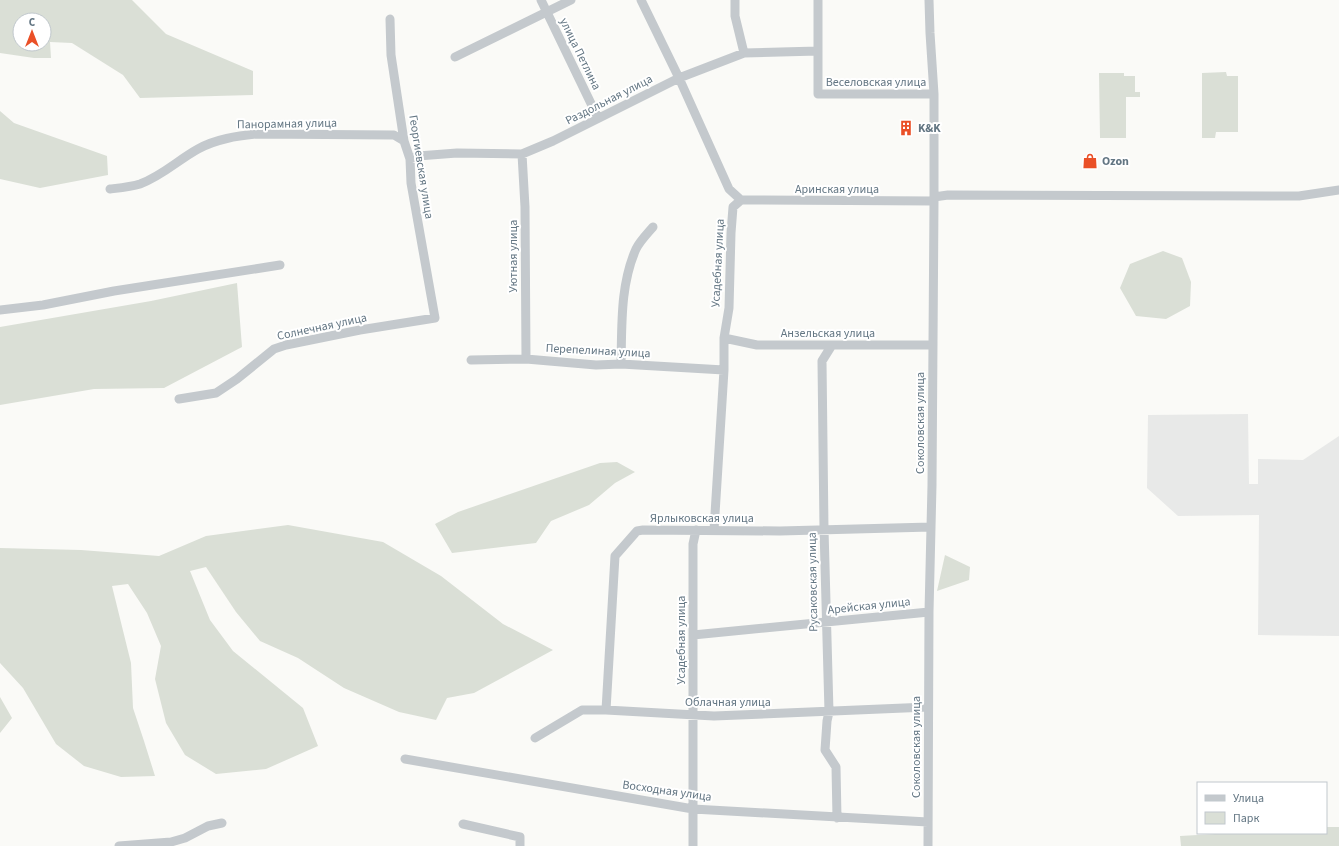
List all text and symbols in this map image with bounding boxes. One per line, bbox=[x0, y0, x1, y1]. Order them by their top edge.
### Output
north arrow bbox=[12, 12, 52, 52]
text: С bbox=[29, 15, 36, 30]
street label: улица Петлина bbox=[555, 15, 605, 93]
street label: Раздольная улица bbox=[562, 71, 656, 129]
street label: Веселовская улица bbox=[826, 74, 926, 91]
street label: Георгиевская улица bbox=[404, 114, 438, 220]
street label: Панорамная улица bbox=[237, 115, 337, 133]
building icon: K&K bbox=[897, 119, 915, 137]
place label: K&K bbox=[918, 120, 941, 137]
shop icon: Ozon bbox=[1081, 152, 1099, 170]
place label: Ozon bbox=[1102, 153, 1129, 170]
street label: Аринская улица bbox=[795, 181, 879, 198]
street label: Усадебная улица bbox=[707, 218, 729, 308]
street label: Уютная улица bbox=[505, 220, 522, 292]
street label: Солнечная улица bbox=[276, 309, 368, 345]
street label: Анзельская улица bbox=[781, 325, 875, 342]
street label: Перепелиная улица bbox=[545, 340, 651, 362]
street label: Соколовская улица bbox=[912, 372, 929, 474]
street label: Ярлыковская улица bbox=[650, 510, 754, 527]
street label: Русаковская улица bbox=[804, 532, 822, 632]
street label: Арейская улица bbox=[827, 593, 911, 619]
street label: Усадебная улица bbox=[673, 596, 690, 684]
street label: Облачная улица bbox=[685, 694, 771, 711]
street label: Соколовская улица bbox=[908, 696, 925, 798]
street label: Восходная улица bbox=[621, 776, 713, 806]
legend bbox=[1197, 782, 1327, 834]
text: Улица bbox=[1233, 790, 1264, 807]
text: Парк bbox=[1233, 810, 1259, 827]

